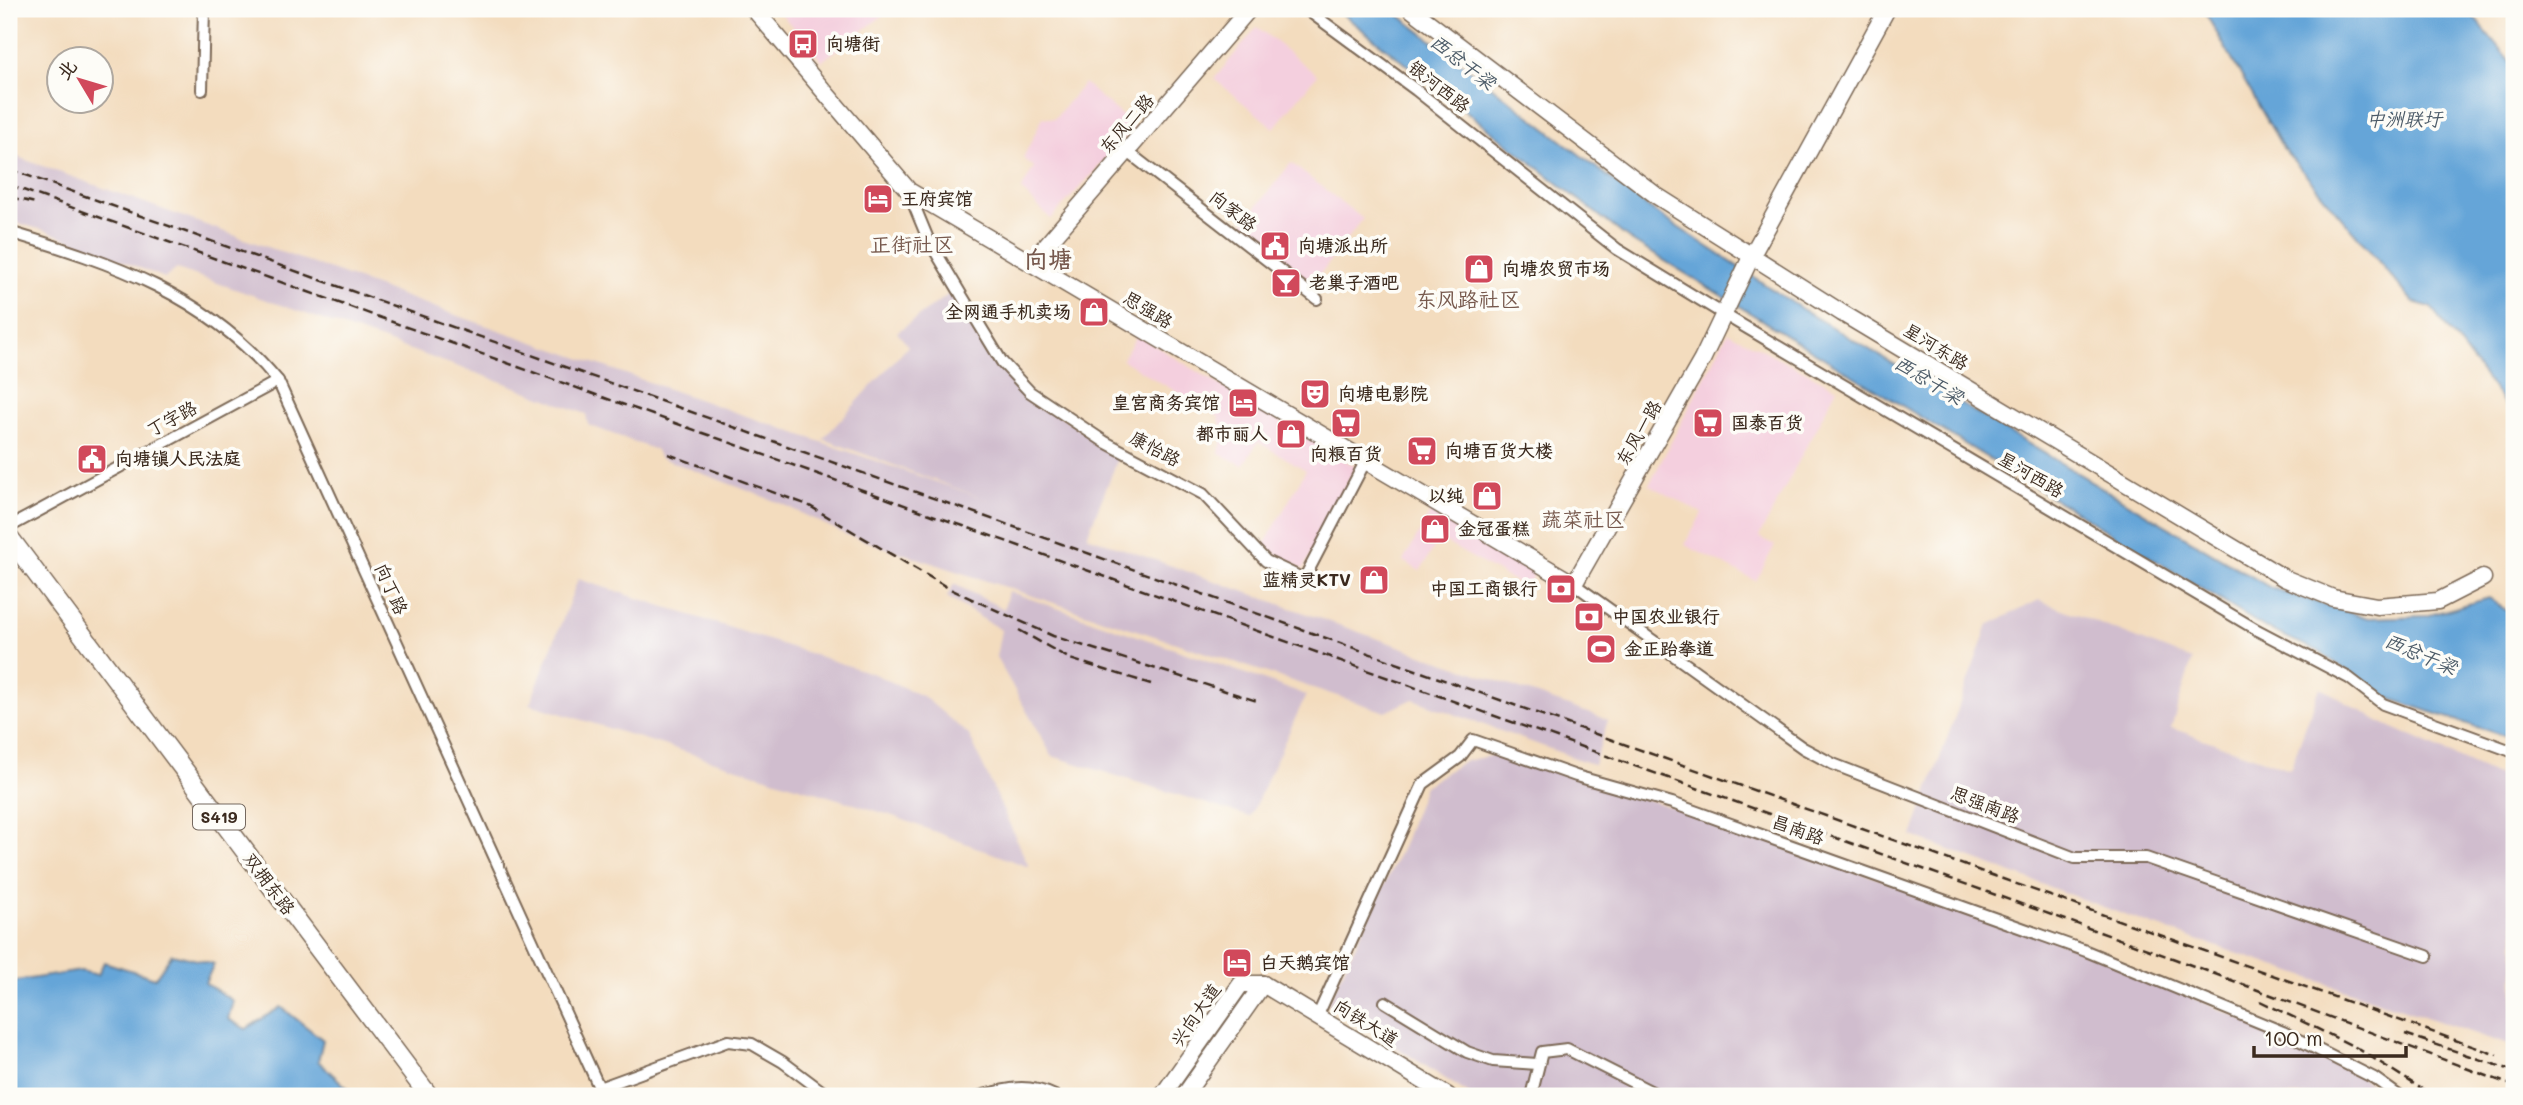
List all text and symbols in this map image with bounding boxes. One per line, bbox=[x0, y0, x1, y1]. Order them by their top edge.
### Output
bus stop icon: 向塘街 bbox=[786, 27, 820, 61]
water label: 西总干梁 bbox=[1426, 28, 1503, 96]
place label: 向塘街 bbox=[826, 31, 880, 55]
north arrow bbox=[46, 46, 116, 116]
text: 北 bbox=[51, 54, 82, 84]
street label: 银河西路 bbox=[1404, 55, 1475, 118]
street label: 东风二路 bbox=[1094, 88, 1159, 158]
water label: 中洲联圩 bbox=[2366, 106, 2444, 131]
hotel icon: 王府宾馆 bbox=[861, 182, 895, 216]
street label: 向家路 bbox=[1205, 184, 1262, 236]
place label: 王府宾馆 bbox=[901, 186, 973, 210]
public building icon: 向塘派出所 bbox=[1258, 229, 1292, 263]
district label: 正街社区 bbox=[870, 230, 954, 257]
place label: 向塘派出所 bbox=[1298, 233, 1388, 257]
district label: 向塘 bbox=[1024, 243, 1072, 274]
shop icon: 向塘农贸市场 bbox=[1462, 252, 1496, 286]
place label: 向塘农贸市场 bbox=[1502, 256, 1610, 280]
bar icon: 老巢子酒吧 bbox=[1269, 266, 1303, 300]
place label: 老巢子酒吧 bbox=[1309, 270, 1399, 294]
street label: 思强路 bbox=[1119, 285, 1178, 333]
district label: 东风路社区 bbox=[1416, 285, 1521, 312]
shop icon: 全网通手机卖场 bbox=[1077, 295, 1111, 329]
place label: 全网通手机卖场 bbox=[945, 299, 1071, 323]
street label: 星河东路 bbox=[1899, 317, 1974, 375]
water label: 西总干梁 bbox=[1890, 349, 1970, 411]
theatre icon: 向塘电影院 bbox=[1298, 377, 1332, 411]
place label: 向塘电影院 bbox=[1338, 381, 1428, 405]
hotel icon: 皇宫商务宾馆 bbox=[1226, 386, 1260, 420]
place label: 皇宫商务宾馆 bbox=[1112, 390, 1220, 414]
street label: 丁字路 bbox=[142, 395, 201, 441]
street label: 东风一路 bbox=[1610, 395, 1667, 470]
supermarket icon: 向粮百货 bbox=[1329, 406, 1363, 440]
supermarket icon: 国泰百货 bbox=[1691, 406, 1725, 440]
place label: 国泰百货 bbox=[1731, 410, 1803, 434]
shop icon: 都市丽人 bbox=[1274, 417, 1308, 451]
place label: 都市丽人 bbox=[1196, 421, 1268, 445]
street label: 康怡路 bbox=[1126, 425, 1185, 471]
supermarket icon: 向塘百货大楼 bbox=[1405, 434, 1439, 468]
place label: 向塘百货大楼 bbox=[1445, 438, 1553, 462]
place label: 向粮百货 bbox=[1310, 441, 1382, 465]
public building icon: 向塘镇人民法庭 bbox=[75, 442, 109, 476]
place label: 向塘镇人民法庭 bbox=[115, 446, 241, 470]
street label: 星河西路 bbox=[1994, 446, 2069, 503]
shop icon: 以纯 bbox=[1470, 479, 1504, 513]
place label: 以纯 bbox=[1428, 483, 1464, 507]
district label: 蔬菜社区 bbox=[1541, 505, 1625, 532]
shop icon: 金冠蛋糕 bbox=[1418, 512, 1452, 546]
place label: 金冠蛋糕 bbox=[1458, 516, 1530, 540]
street label: 向丁路 bbox=[370, 559, 414, 618]
shop icon: 蓝精灵KTV bbox=[1357, 563, 1391, 597]
place label: 蓝精灵KTV bbox=[1263, 567, 1351, 591]
bank icon: 中国工商银行 bbox=[1544, 572, 1578, 606]
place label: 中国工商银行 bbox=[1430, 576, 1538, 600]
bank icon: 中国农业银行 bbox=[1572, 600, 1606, 634]
place label: 中国农业银行 bbox=[1612, 604, 1720, 628]
water label: 西总干梁 bbox=[2381, 627, 2463, 681]
sports icon: 金正跆拳道 bbox=[1584, 632, 1618, 666]
place label: 金正跆拳道 bbox=[1624, 636, 1714, 660]
street label: 思强南路 bbox=[1947, 780, 2023, 828]
road number: S419 bbox=[193, 804, 245, 830]
street label: 昌南路 bbox=[1769, 809, 1828, 850]
street label: 双拥东路 bbox=[239, 847, 301, 919]
hotel icon: 白天鹅宾馆 bbox=[1220, 946, 1254, 980]
place label: 白天鹅宾馆 bbox=[1260, 950, 1350, 974]
street label: 兴向大道 bbox=[1165, 978, 1226, 1051]
street label: 向铁大道 bbox=[1330, 993, 1403, 1051]
scale bar bbox=[2254, 1014, 2406, 1058]
text: 100 m bbox=[2264, 1024, 2323, 1051]

